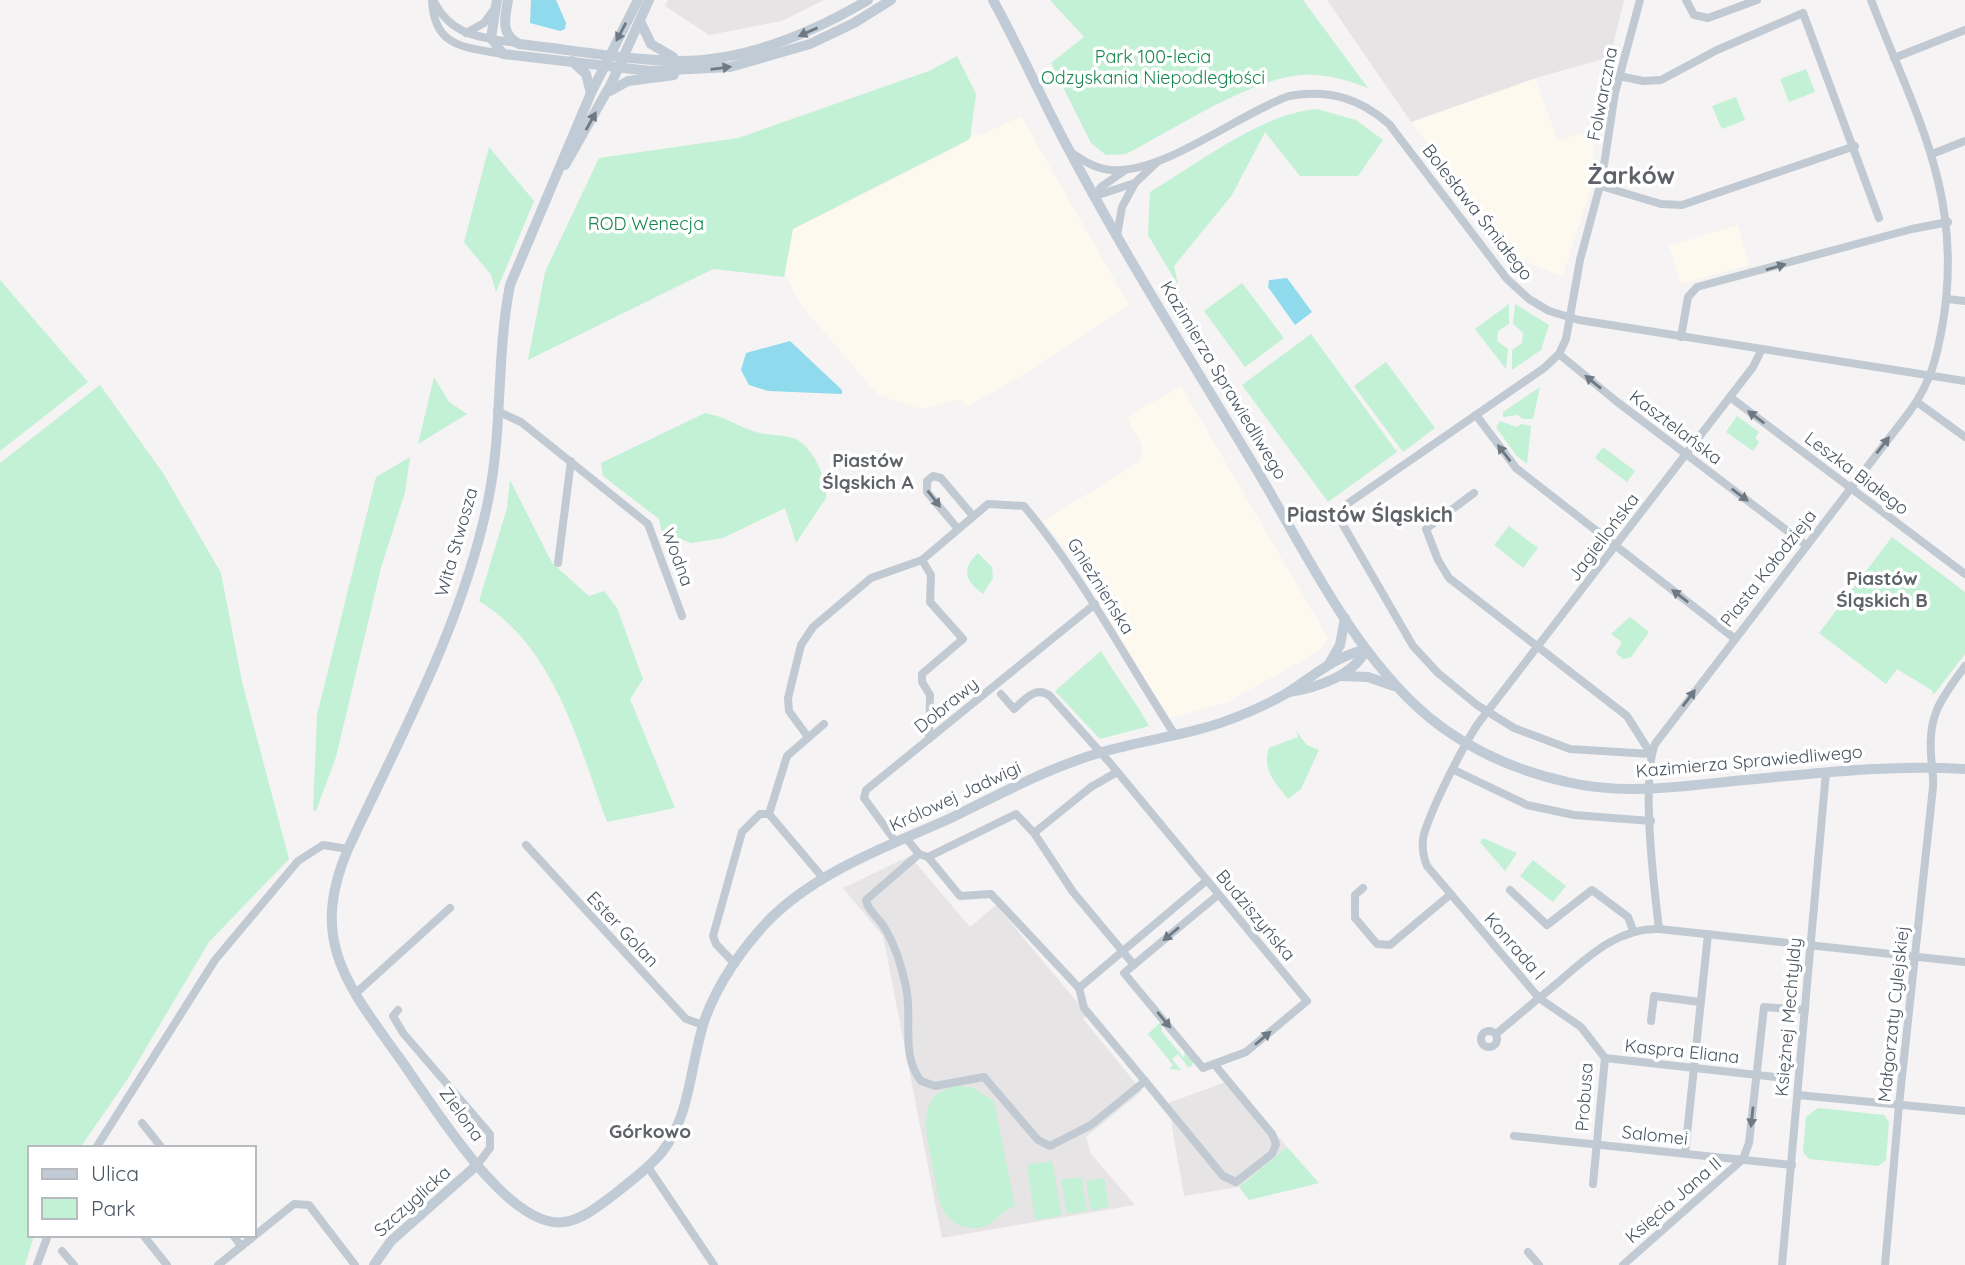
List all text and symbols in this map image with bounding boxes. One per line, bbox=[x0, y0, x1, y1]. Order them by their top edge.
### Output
one-way arrow bbox=[615, 22, 627, 42]
one-way arrow bbox=[797, 26, 818, 37]
park label: Park 100-lecia Odzyskania Niepodległości bbox=[1041, 45, 1265, 89]
street label: Folwarczna bbox=[1582, 45, 1622, 143]
one-way arrow bbox=[710, 62, 732, 73]
one-way arrow bbox=[585, 111, 597, 130]
street label: Bolesława Śmiałego bbox=[1418, 139, 1538, 285]
district label: Żarków bbox=[1587, 160, 1675, 190]
park label: ROD Wenecja bbox=[588, 212, 704, 235]
one-way arrow bbox=[1766, 261, 1787, 271]
street label: Kazimierza Sprawiedliwego bbox=[1156, 276, 1292, 484]
one-way arrow bbox=[1584, 375, 1602, 390]
street label: Kasztelańska bbox=[1625, 385, 1727, 469]
one-way arrow bbox=[1747, 409, 1765, 424]
street label: Leszka Białego bbox=[1800, 426, 1914, 520]
one-way arrow bbox=[1875, 436, 1890, 453]
one-way arrow bbox=[1497, 444, 1511, 462]
district label: Piastów Śląskich A bbox=[822, 448, 914, 494]
street label: Wita Stwosza bbox=[429, 485, 483, 599]
street label: Jagiellońska bbox=[1562, 488, 1644, 586]
one-way arrow bbox=[1731, 488, 1749, 502]
one-way arrow bbox=[926, 490, 940, 508]
district label: Piastów Śląskich bbox=[1287, 501, 1453, 527]
street label: Piasta Kołodzieja bbox=[1715, 505, 1821, 631]
street label: Wodna bbox=[657, 525, 699, 589]
street label: Gnieźnieńska bbox=[1062, 534, 1140, 638]
district label: Piastów Śląskich B bbox=[1836, 566, 1928, 612]
one-way arrow bbox=[1671, 589, 1689, 604]
street label: Dobrawy bbox=[909, 672, 983, 738]
one-way arrow bbox=[1682, 689, 1697, 707]
street label: Kazimierza Sprawiedliwego bbox=[1635, 740, 1863, 782]
street label: Królowej Jadwigi bbox=[885, 755, 1025, 837]
street label: Budziszyńska bbox=[1211, 865, 1301, 965]
street label: Ester Golan bbox=[582, 886, 664, 972]
street label: Konrada I bbox=[1479, 908, 1551, 984]
street label: Małgorzaty Cylejskiej bbox=[1872, 925, 1914, 1103]
one-way arrow bbox=[1162, 926, 1179, 941]
street label: Księżnej Mechtyldy bbox=[1770, 937, 1806, 1097]
one-way arrow bbox=[1156, 1011, 1171, 1029]
one-way arrow bbox=[1255, 1031, 1272, 1046]
street label: Kaspra Eliana bbox=[1623, 1034, 1741, 1068]
street label: Probusa bbox=[1570, 1062, 1598, 1132]
street label: Zielona bbox=[435, 1082, 489, 1146]
one-way arrow bbox=[1746, 1107, 1757, 1129]
district label: Górkowo bbox=[609, 1119, 691, 1143]
street label: Salomei bbox=[1621, 1120, 1689, 1150]
legend bbox=[28, 1146, 256, 1237]
street label: Księcia Jana II bbox=[1620, 1152, 1726, 1248]
text: Ulica bbox=[91, 1160, 139, 1186]
street label: Szczyglicka bbox=[369, 1161, 455, 1241]
text: Park bbox=[91, 1195, 135, 1221]

